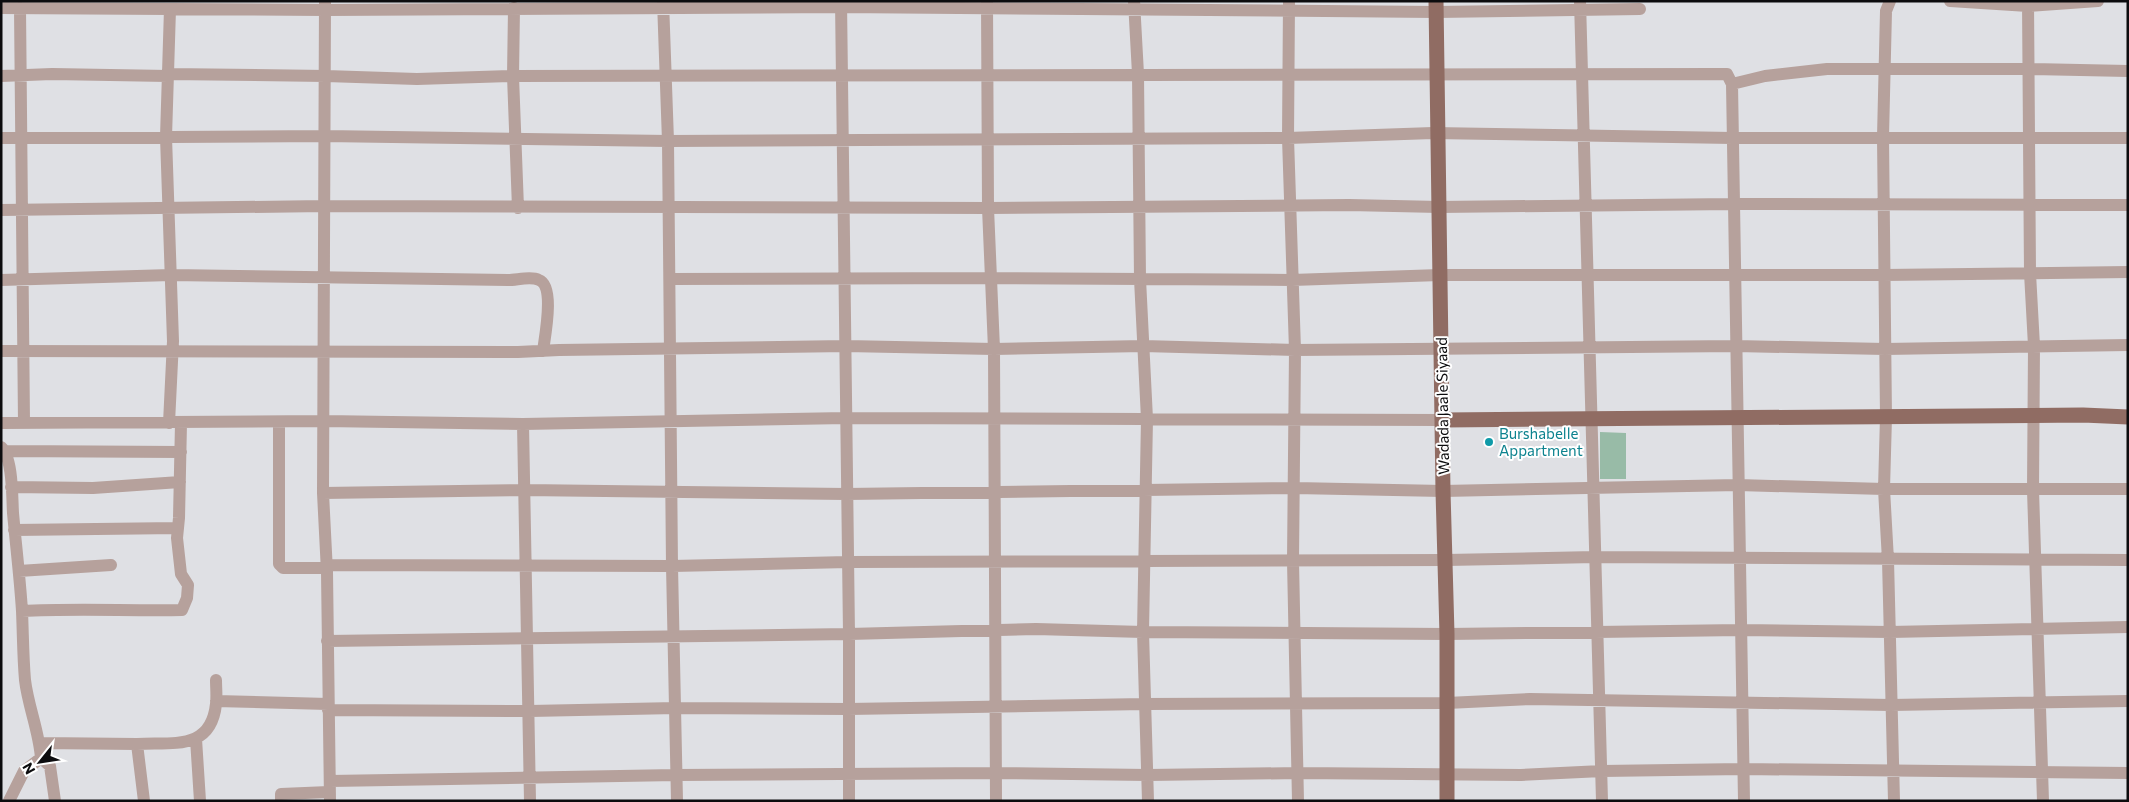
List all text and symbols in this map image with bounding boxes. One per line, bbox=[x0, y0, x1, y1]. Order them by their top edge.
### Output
street label: Wadada Jaale Siyaad bbox=[1432, 337, 1452, 475]
place label: Burshabelle Appartment bbox=[1499, 424, 1583, 459]
marker: Burshabelle Appartment bbox=[1483, 436, 1495, 448]
north arrow bbox=[15, 737, 65, 787]
text: N bbox=[18, 760, 38, 778]

